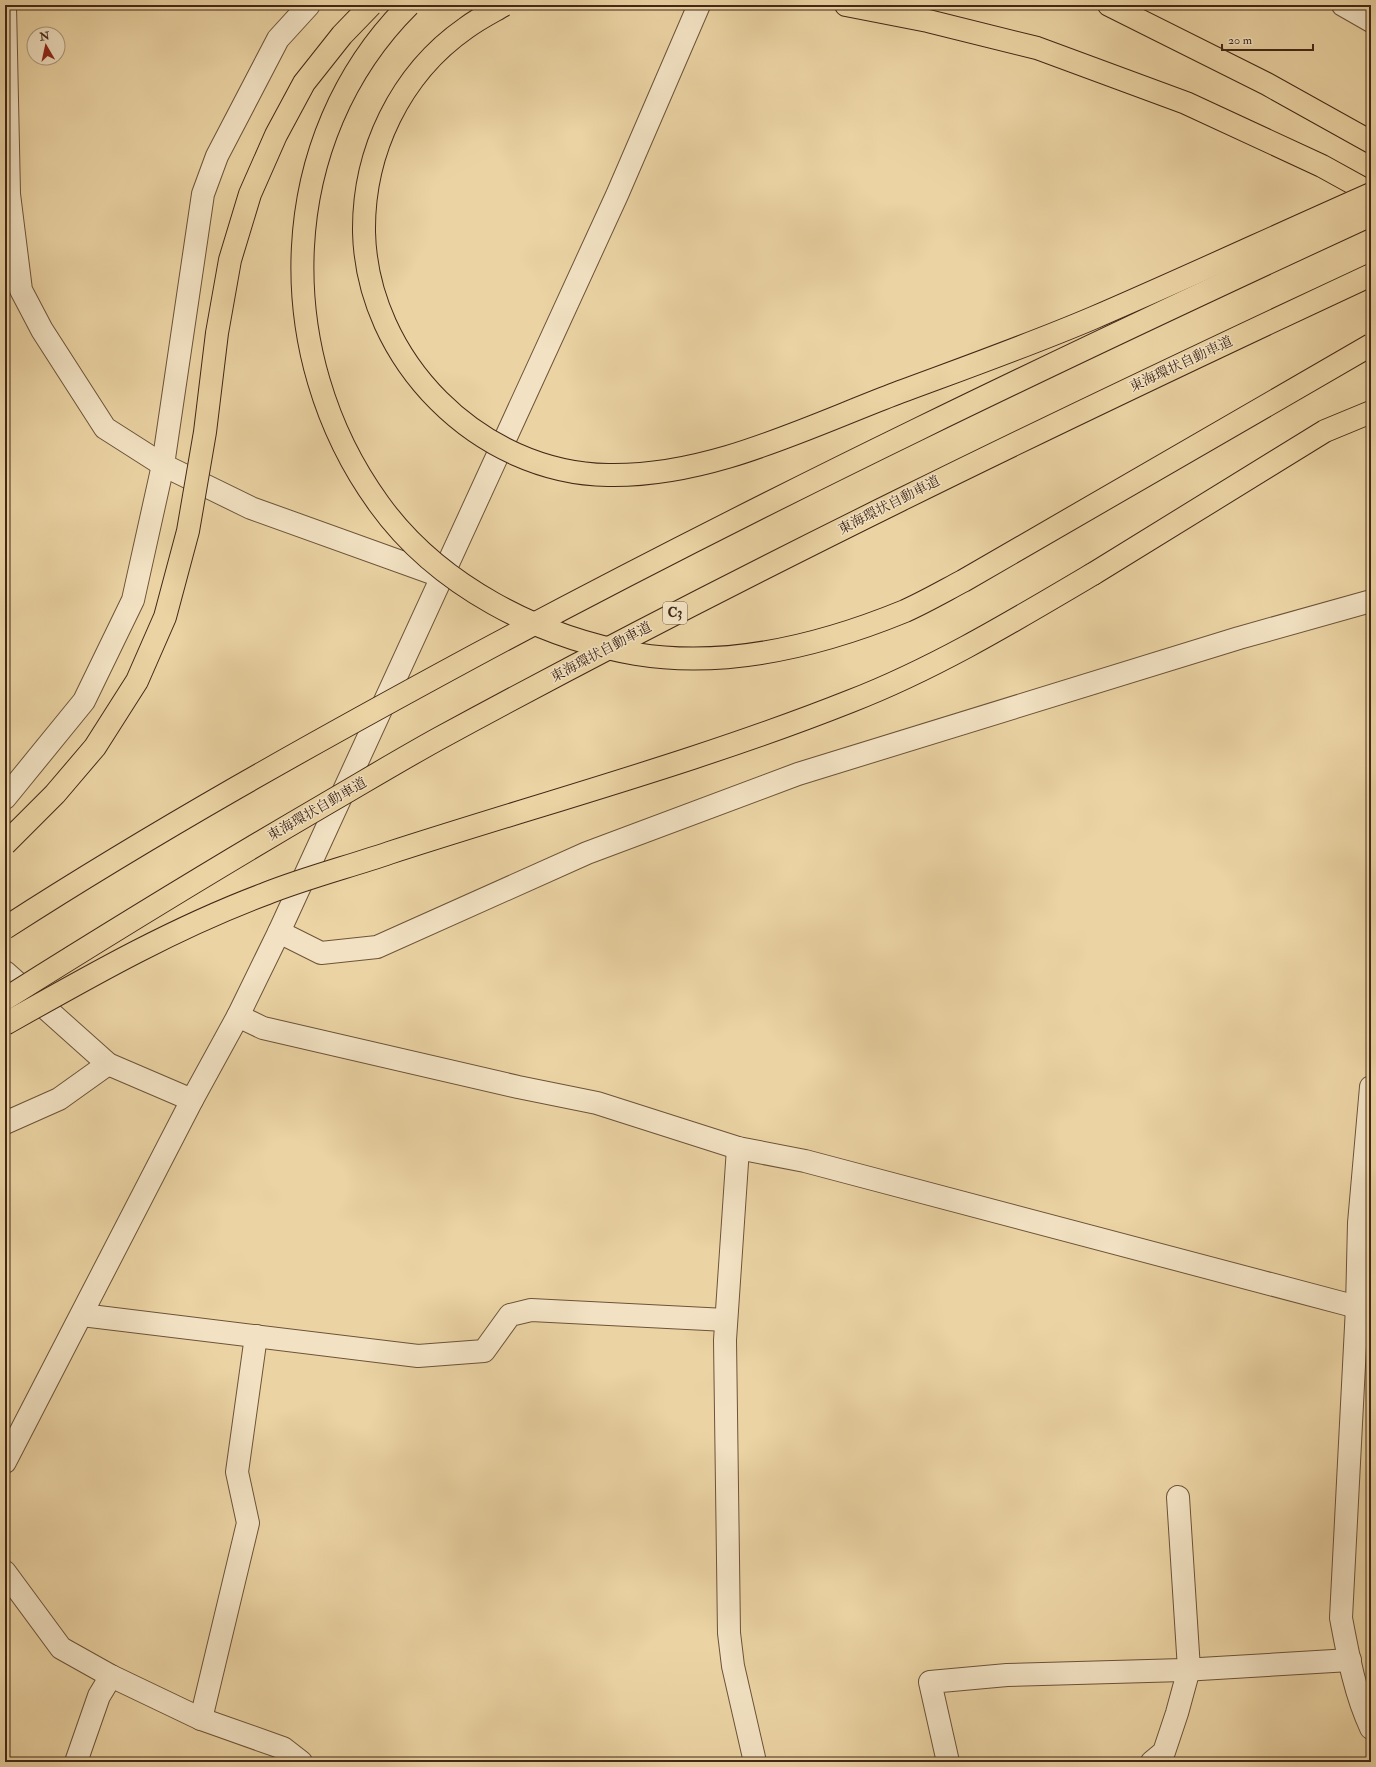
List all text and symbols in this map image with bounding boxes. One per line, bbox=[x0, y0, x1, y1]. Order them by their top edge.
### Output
north arrow bbox=[26, 26, 66, 66]
scale bar bbox=[1222, 26, 1313, 52]
text: N bbox=[38, 29, 52, 44]
text: 20 m bbox=[1228, 33, 1253, 48]
street label: 東海環状自動車道 bbox=[1127, 333, 1235, 395]
street label: 東海環状自動車道 bbox=[835, 472, 943, 538]
road number: C3 bbox=[663, 602, 687, 624]
street label: 東海環状自動車道 bbox=[548, 618, 654, 686]
street label: 東海環状自動車道 bbox=[264, 774, 370, 844]

